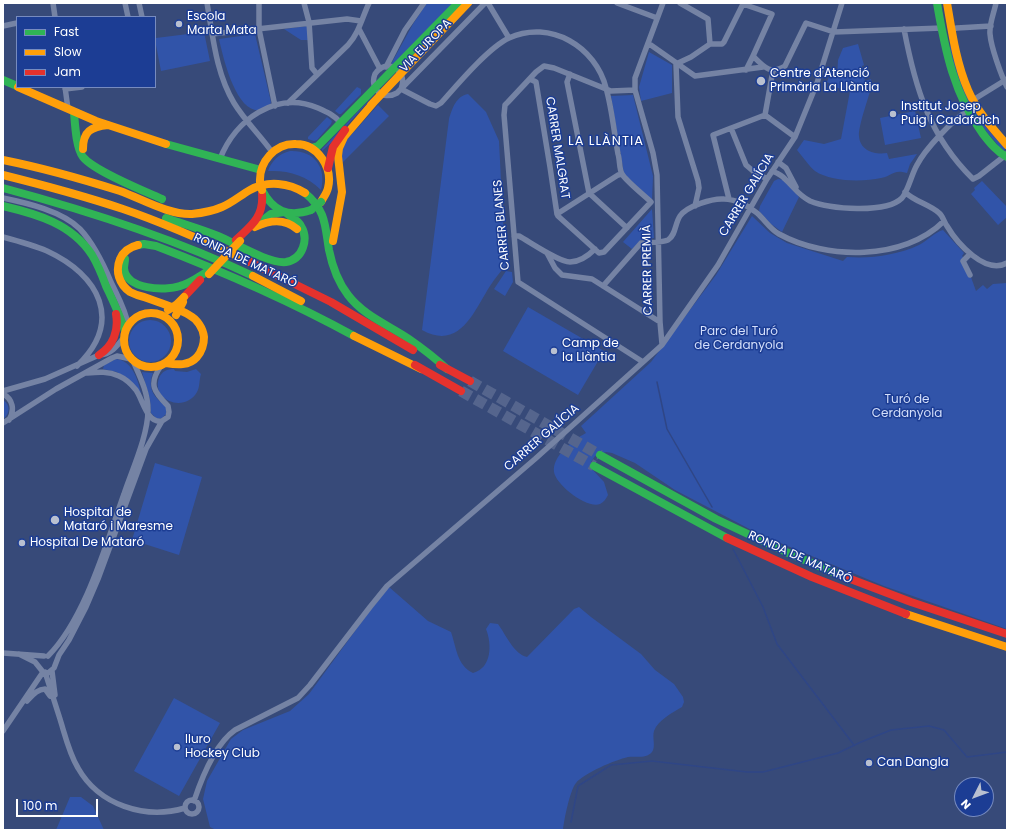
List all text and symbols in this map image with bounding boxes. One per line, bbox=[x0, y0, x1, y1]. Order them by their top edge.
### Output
place label: Escola Marta Mata bbox=[187, 10, 257, 38]
legend bbox=[16, 16, 156, 88]
street label: VIA EUROPA bbox=[397, 16, 455, 76]
marker: Escola Marta Mata bbox=[174, 19, 184, 29]
text: Fast bbox=[54, 23, 79, 40]
text: Slow bbox=[54, 43, 82, 60]
text: Jam bbox=[54, 63, 81, 80]
place label: Centre d'Atenció Primària La Llàntia bbox=[770, 67, 879, 95]
marker: Centre d'Atenció Primària La Llàntia bbox=[755, 75, 767, 87]
street label: CARRER MALGRAT bbox=[542, 96, 572, 200]
place label: Institut Josep Puig i Cadafalch bbox=[901, 100, 1000, 128]
marker: Institut Josep Puig i Cadafalch bbox=[888, 109, 898, 119]
district label: LA LLÀNTIA bbox=[568, 134, 644, 150]
street label: CARRER GALÍCIA bbox=[717, 151, 777, 239]
street label: CARRER BLANES bbox=[491, 179, 513, 271]
street label: CARRER PREMIÀ bbox=[640, 225, 656, 315]
street label: RONDA DE MATARÓ bbox=[191, 231, 299, 291]
park label: Parc del Turó de Cerdanyola bbox=[694, 325, 784, 353]
place label: Camp de la Llàntia bbox=[562, 337, 619, 365]
marker: Camp de la Llàntia bbox=[549, 346, 559, 356]
park label: Turó de Cerdanyola bbox=[872, 393, 942, 421]
street label: CARRER GALÍCIA bbox=[502, 402, 582, 474]
place label: Hospital de Mataró i Maresme bbox=[64, 506, 173, 534]
marker: Hospital de Mataró i Maresme bbox=[49, 514, 61, 526]
street label: RONDA DE MATARÓ bbox=[746, 529, 854, 587]
place label: Hospital De Mataró bbox=[30, 536, 144, 550]
marker: Hospital De Mataró bbox=[17, 538, 27, 548]
place label: Iluro Hockey Club bbox=[185, 733, 260, 761]
marker: Iluro Hockey Club bbox=[172, 742, 182, 752]
place label: Can Dangla bbox=[877, 756, 949, 770]
marker: Can Dangla bbox=[864, 758, 874, 768]
north arrow bbox=[954, 777, 994, 817]
scale bar bbox=[18, 791, 100, 817]
text: N bbox=[957, 796, 975, 813]
text: 100 m bbox=[23, 797, 57, 814]

